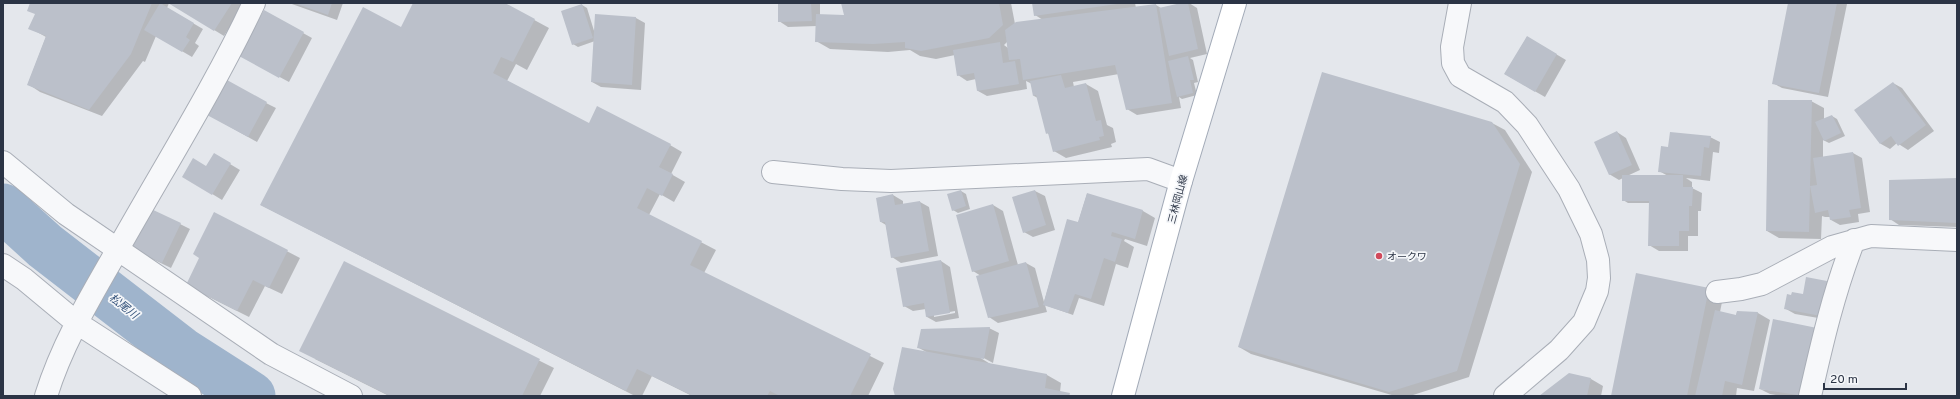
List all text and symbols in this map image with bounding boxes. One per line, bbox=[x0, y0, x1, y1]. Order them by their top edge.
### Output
street label: 三林岡山線 bbox=[1166, 174, 1191, 225]
marker: オークワ bbox=[1374, 251, 1384, 261]
place label: オークワ bbox=[1387, 251, 1427, 264]
water label: 松尾川 bbox=[106, 291, 141, 323]
scale bar bbox=[1824, 365, 1906, 391]
text: 20 m bbox=[1830, 372, 1858, 388]

